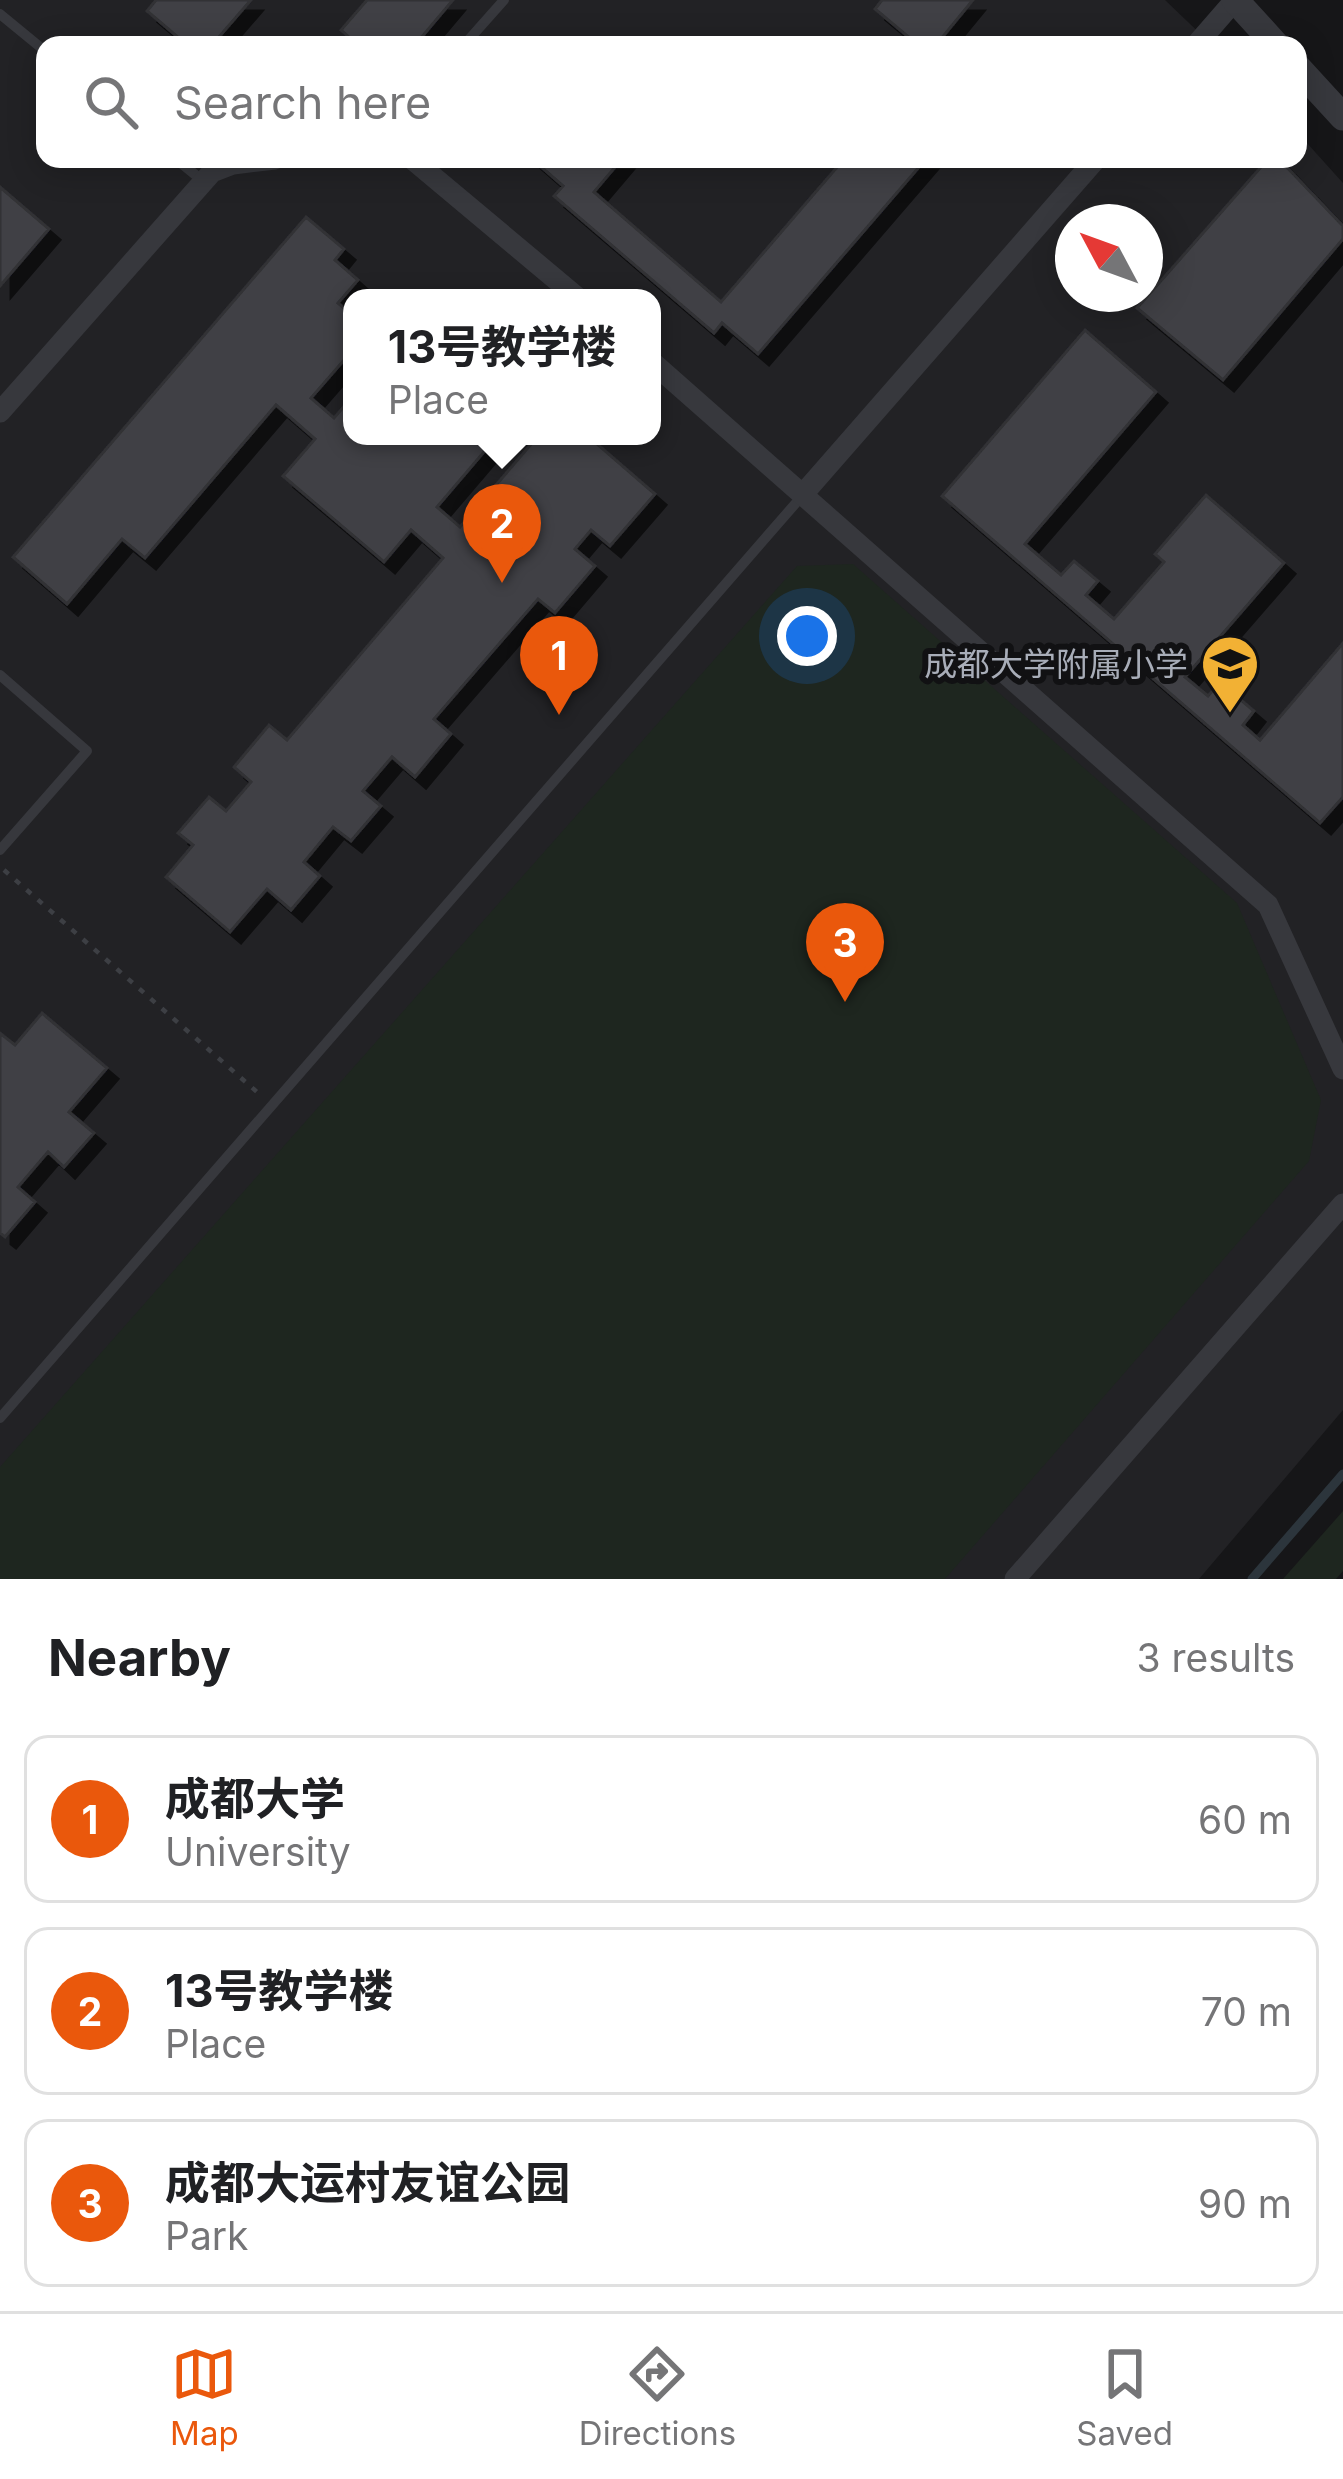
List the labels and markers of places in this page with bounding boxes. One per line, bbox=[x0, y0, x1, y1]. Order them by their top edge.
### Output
pin: 2 bbox=[463, 484, 541, 583]
pin: 1 bbox=[520, 616, 598, 715]
school or university icon: 成都大学附属小学 bbox=[1199, 633, 1261, 715]
place label: 成都大学附属小学 bbox=[924, 644, 1188, 684]
pin: 3 bbox=[806, 903, 884, 1002]

